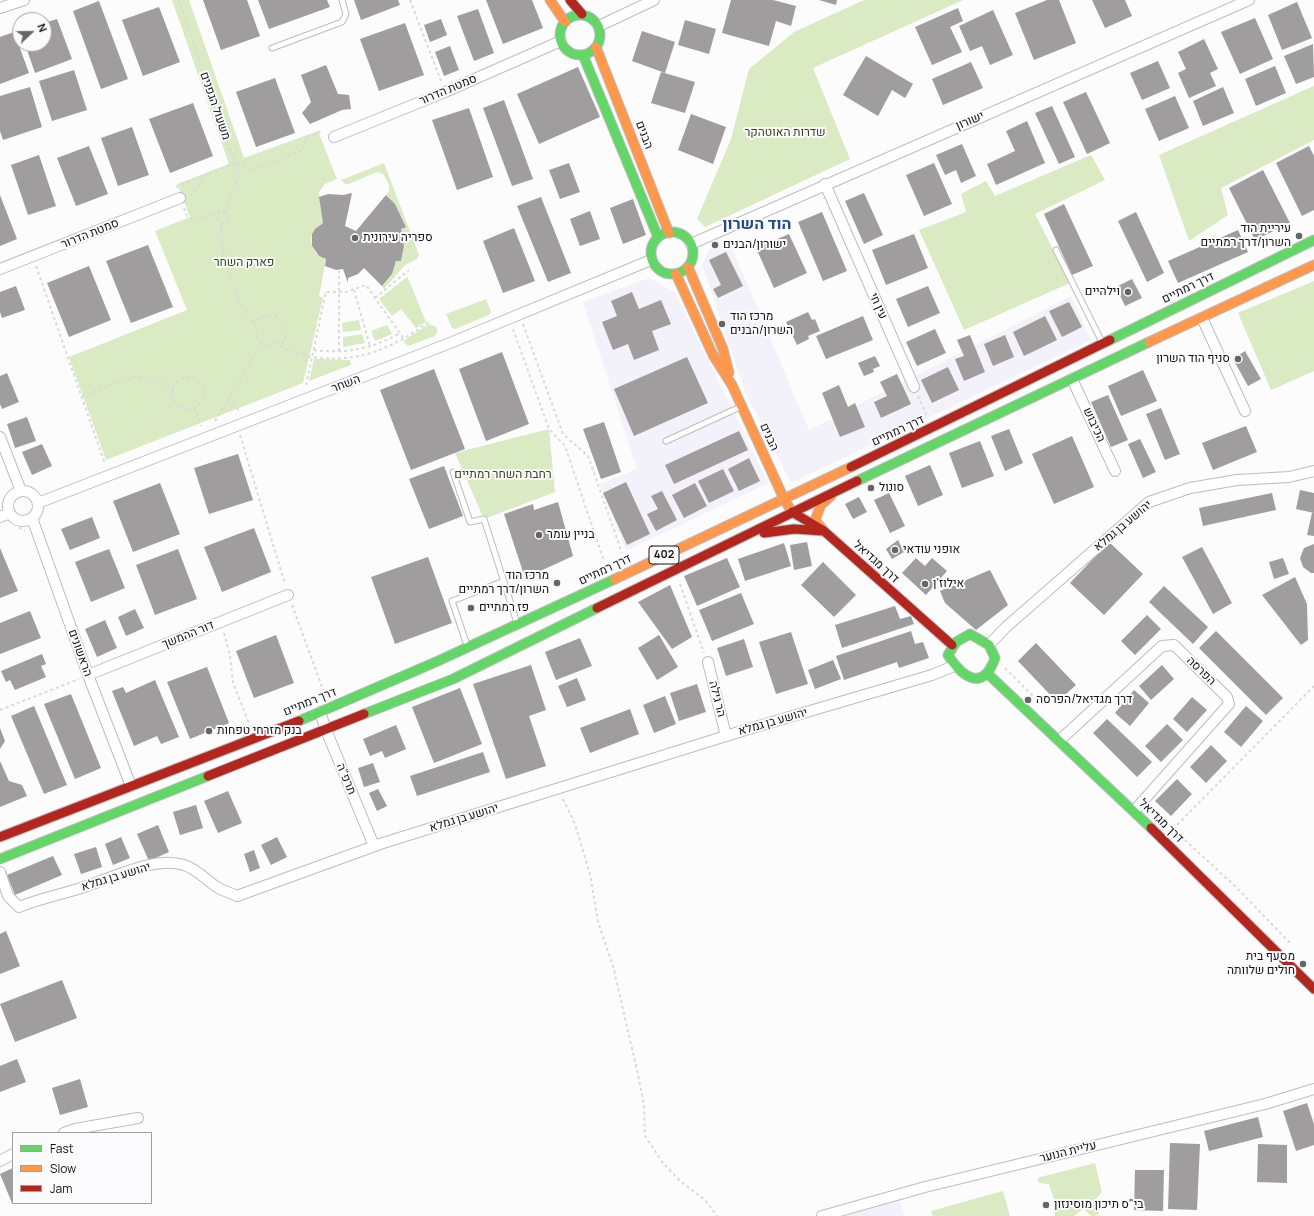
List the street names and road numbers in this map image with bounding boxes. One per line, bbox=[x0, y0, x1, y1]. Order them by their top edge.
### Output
street label: משעול הגפנים bbox=[197, 70, 233, 142]
street label: סמטת הדרור bbox=[417, 71, 479, 109]
street label: ישורון bbox=[954, 109, 986, 133]
street label: הבנים bbox=[632, 119, 656, 151]
street label: סמטת הדרור bbox=[59, 216, 121, 252]
street label: דרך רמתיים bbox=[1160, 269, 1216, 307]
street label: עין חי bbox=[866, 291, 890, 321]
street label: השחר bbox=[330, 372, 362, 396]
street label: הכיבוש bbox=[1080, 405, 1108, 445]
street label: דרך רמתיים bbox=[869, 413, 927, 449]
street label: הבנים bbox=[757, 421, 781, 453]
street label: יהושע בן גמלא bbox=[1091, 498, 1155, 554]
street label: דרך מגדיאל bbox=[850, 538, 902, 586]
road number: 402 bbox=[649, 546, 679, 564]
street label: דרך רמתיים bbox=[576, 552, 634, 588]
street label: דור ההמשך bbox=[160, 618, 216, 652]
street label: הראשונים bbox=[65, 627, 95, 679]
street label: הפרסה bbox=[1183, 654, 1219, 688]
street label: הר גילה bbox=[706, 679, 728, 719]
street label: דרך רמתיים bbox=[281, 685, 339, 719]
street label: יהושע בן גמלא bbox=[737, 705, 809, 739]
street label: תרפ"ה bbox=[333, 761, 359, 797]
street label: דרך מגדיאל bbox=[1136, 796, 1186, 846]
street label: יהושע בן גמלא bbox=[428, 801, 500, 835]
street label: יהושע בן גמלא bbox=[80, 860, 152, 894]
street label: עליית הנוער bbox=[1038, 1138, 1098, 1166]

